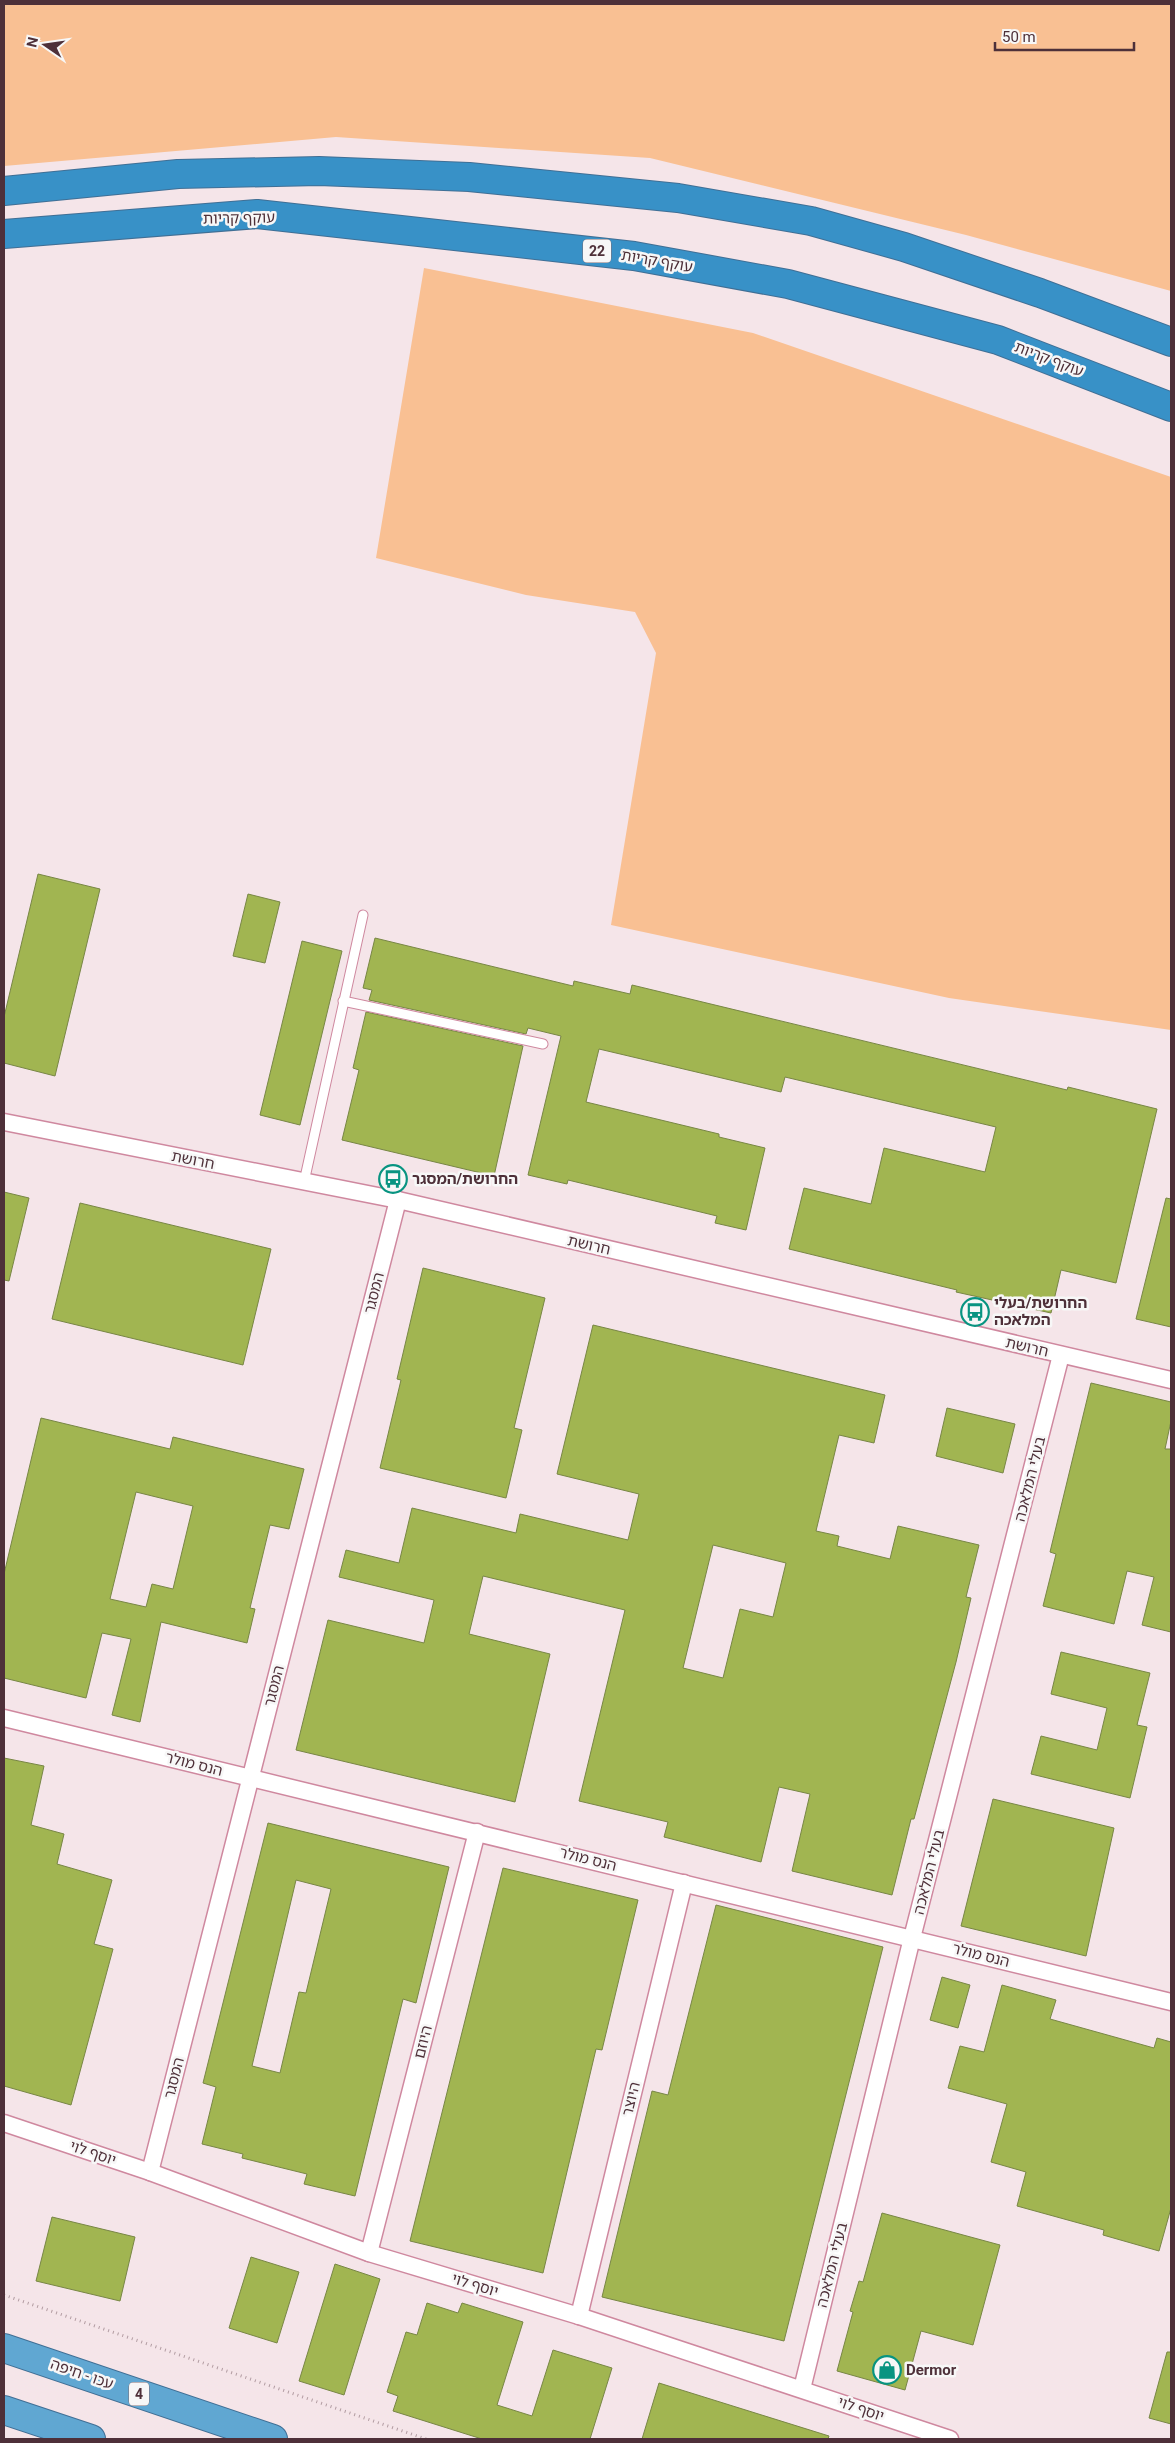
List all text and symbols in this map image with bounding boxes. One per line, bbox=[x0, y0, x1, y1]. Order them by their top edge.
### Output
north arrow bbox=[20, 20, 70, 70]
scale bar bbox=[995, 20, 1134, 52]
text: 50 m bbox=[1002, 28, 1036, 46]
text: N bbox=[23, 35, 41, 49]
street label: עוקף קריות bbox=[203, 208, 275, 228]
road number: 22 bbox=[583, 240, 611, 262]
street label: עוקף קריות bbox=[620, 246, 694, 276]
street label: עוקף קריות bbox=[1012, 338, 1086, 380]
street label: חרושת bbox=[170, 1147, 216, 1173]
bus stop icon: החרושת/המסגר bbox=[378, 1164, 408, 1194]
place label: החרושת/המסגר bbox=[412, 1170, 518, 1188]
street label: חרושת bbox=[566, 1231, 612, 1259]
street label: המסגר bbox=[360, 1270, 388, 1316]
place label: החרושת/בעלי המלאכה bbox=[994, 1294, 1087, 1329]
bus stop icon: החרושת/בעלי המלאכה bbox=[960, 1297, 990, 1327]
street label: חרושת bbox=[1004, 1333, 1050, 1361]
street label: בעלי המלאכה bbox=[1011, 1434, 1049, 1523]
street label: המסגר bbox=[260, 1663, 288, 1709]
street label: הנס מולר bbox=[163, 1748, 225, 1780]
street label: בעלי המלאכה bbox=[910, 1827, 948, 1916]
street label: הנס מולר bbox=[557, 1843, 619, 1875]
street label: הנס מולר bbox=[950, 1939, 1012, 1971]
street label: היוזם bbox=[410, 2024, 436, 2060]
street label: המסגר bbox=[160, 2055, 188, 2101]
street label: היוצר bbox=[618, 2080, 644, 2118]
street label: יוסף לוי bbox=[67, 2137, 119, 2169]
street label: בעלי המלאכה bbox=[813, 2220, 851, 2309]
street label: יוסף לוי bbox=[450, 2269, 500, 2301]
street label: עכו - חיפה bbox=[48, 2355, 116, 2393]
shop icon: Dermor bbox=[872, 2355, 902, 2385]
place label: Dermor bbox=[906, 2361, 957, 2379]
road number: 4 bbox=[129, 2382, 149, 2406]
street label: יוסף לוי bbox=[835, 2393, 887, 2425]

